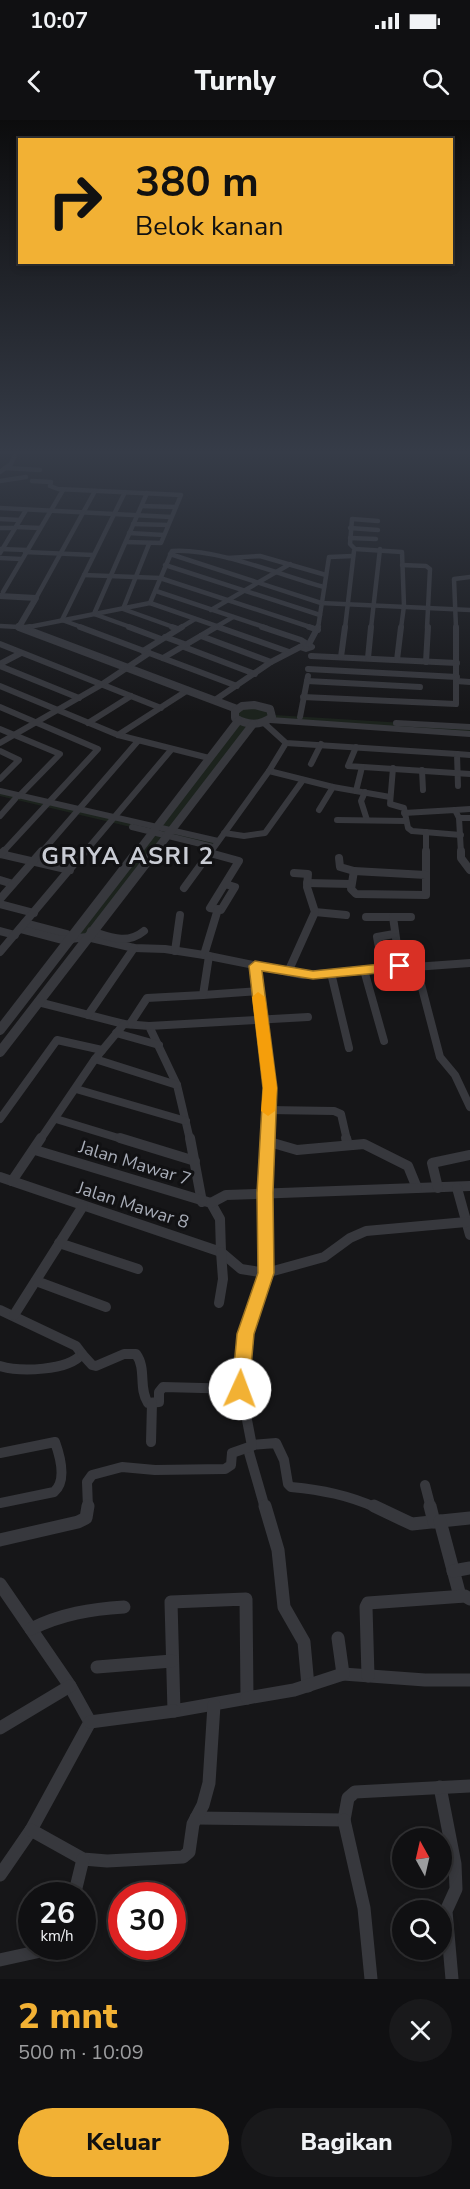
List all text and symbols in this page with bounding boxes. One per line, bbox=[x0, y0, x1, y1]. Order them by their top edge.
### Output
text: 10:07 bbox=[30, 6, 88, 36]
text: Turnly bbox=[194, 63, 276, 100]
icon: back bbox=[18, 65, 51, 98]
icon: search bbox=[419, 65, 452, 98]
text: 380 m bbox=[135, 154, 259, 211]
icon: right bbox=[36, 162, 114, 240]
text: Belok kanan bbox=[135, 208, 284, 245]
district label: GRIYA ASRI 2 bbox=[41, 840, 215, 872]
pin bbox=[374, 940, 425, 991]
icon: arrive bbox=[383, 949, 416, 982]
street label: Jalan Mawar 7 bbox=[75, 1134, 194, 1191]
street label: Jalan Mawar 8 bbox=[73, 1175, 192, 1234]
position arrow bbox=[208, 1357, 272, 1421]
north arrow bbox=[392, 1828, 452, 1888]
map controls bbox=[392, 1828, 452, 1960]
speed limit sign: 30 bbox=[108, 1882, 186, 1960]
text: 26 bbox=[39, 1893, 75, 1934]
button: search bbox=[392, 1900, 452, 1960]
text: km/h bbox=[40, 1926, 74, 1946]
text: 2 mnt bbox=[18, 1992, 118, 2041]
button: close bbox=[389, 1999, 452, 2062]
text: 500 m · 10:09 bbox=[18, 2039, 144, 2066]
button: Keluar bbox=[18, 2108, 229, 2177]
button: Bagikan bbox=[241, 2108, 452, 2177]

